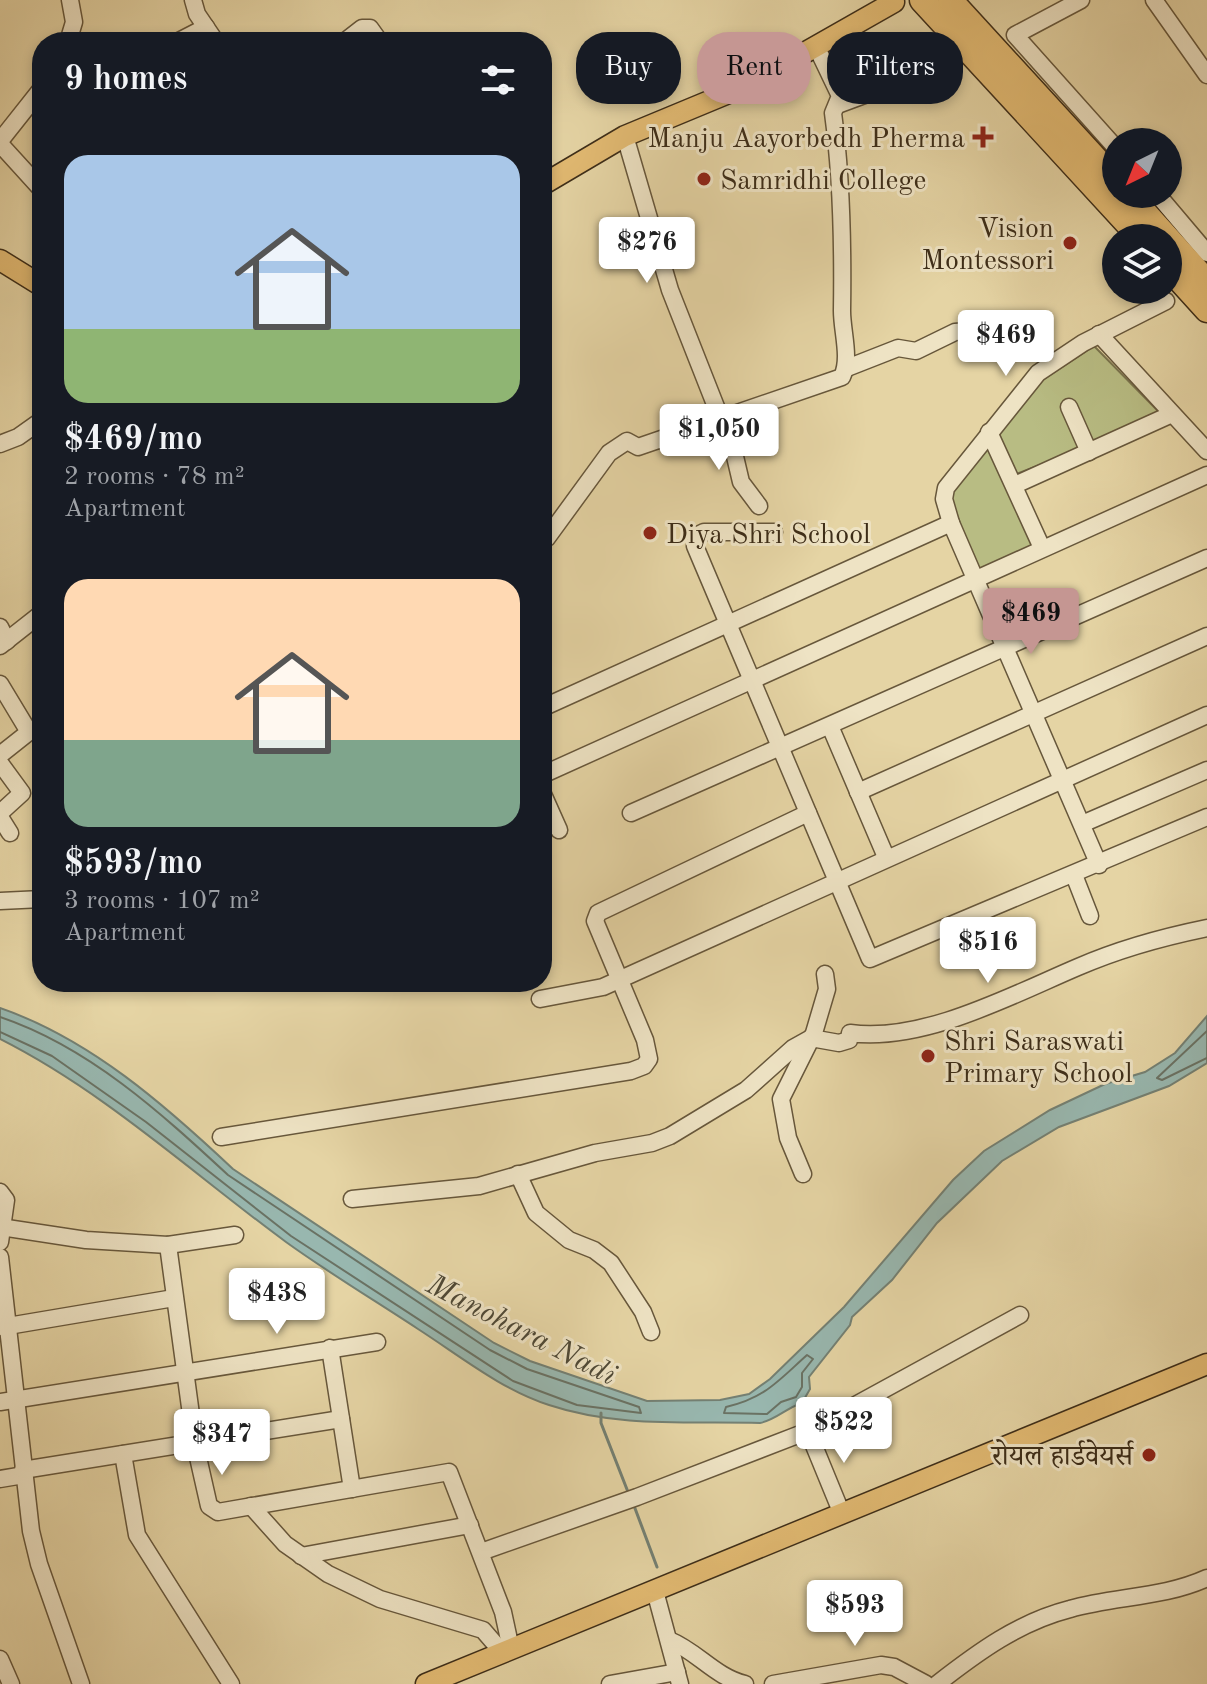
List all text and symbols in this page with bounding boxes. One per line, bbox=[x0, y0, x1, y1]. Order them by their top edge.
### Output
chip: Buy bbox=[576, 32, 681, 104]
chip: Rent bbox=[697, 32, 811, 104]
chip: Filters bbox=[827, 32, 963, 104]
icon: filters bbox=[476, 58, 520, 102]
text: 9 homes bbox=[64, 63, 187, 97]
place label: Manju Aayorbedh Pherma bbox=[648, 126, 965, 154]
marker: Manju Aayorbedh Pherma bbox=[972, 126, 994, 148]
north arrow bbox=[1102, 128, 1182, 208]
map controls bbox=[1102, 128, 1182, 304]
place label: Samridhi College bbox=[720, 168, 926, 196]
marker: Samridhi College bbox=[695, 170, 713, 188]
icon: home bbox=[220, 207, 364, 351]
place label: Vision Montessori bbox=[922, 216, 1054, 276]
pin: $276 bbox=[600, 217, 694, 285]
button: layers bbox=[1102, 224, 1182, 304]
text: $276 bbox=[617, 230, 677, 256]
marker: Vision Montessori bbox=[1061, 234, 1079, 252]
pin: $469 bbox=[959, 310, 1053, 378]
text: $469 bbox=[976, 323, 1036, 349]
pin: $1,050 bbox=[654, 404, 784, 472]
text: $1,050 bbox=[678, 417, 760, 443]
text: $469/mo bbox=[64, 423, 203, 457]
text: 2 rooms · 78 m² bbox=[64, 464, 245, 490]
text: Apartment bbox=[64, 496, 186, 522]
place label: Diya Shri School bbox=[666, 522, 871, 550]
marker: Diya Shri School bbox=[641, 524, 659, 542]
pin: $469 bbox=[984, 588, 1078, 656]
text: $469 bbox=[1001, 601, 1061, 627]
icon: home bbox=[220, 631, 364, 775]
text: $593/mo bbox=[64, 847, 203, 881]
text: 3 rooms · 107 m² bbox=[64, 888, 260, 914]
pin: $516 bbox=[941, 917, 1035, 985]
text: Apartment bbox=[64, 920, 186, 946]
text: $516 bbox=[958, 930, 1018, 956]
place label: Shri Saraswati Primary School bbox=[944, 1029, 1132, 1089]
marker: Shri Saraswati Primary School bbox=[919, 1047, 937, 1065]
pin: $438 bbox=[230, 1268, 324, 1336]
water label: Manohara Nadi bbox=[421, 1270, 621, 1391]
text: $438 bbox=[247, 1281, 307, 1307]
pin: $522 bbox=[797, 1397, 891, 1465]
pin: $347 bbox=[175, 1409, 269, 1477]
text: $522 bbox=[814, 1410, 874, 1436]
text: $347 bbox=[192, 1422, 252, 1448]
place label: रोयल हार्डवेयर्स bbox=[989, 1439, 1135, 1472]
marker: रोयल हार्डवेयर्स bbox=[1140, 1446, 1158, 1464]
pin: $593 bbox=[808, 1580, 902, 1648]
text: $593 bbox=[825, 1593, 885, 1619]

